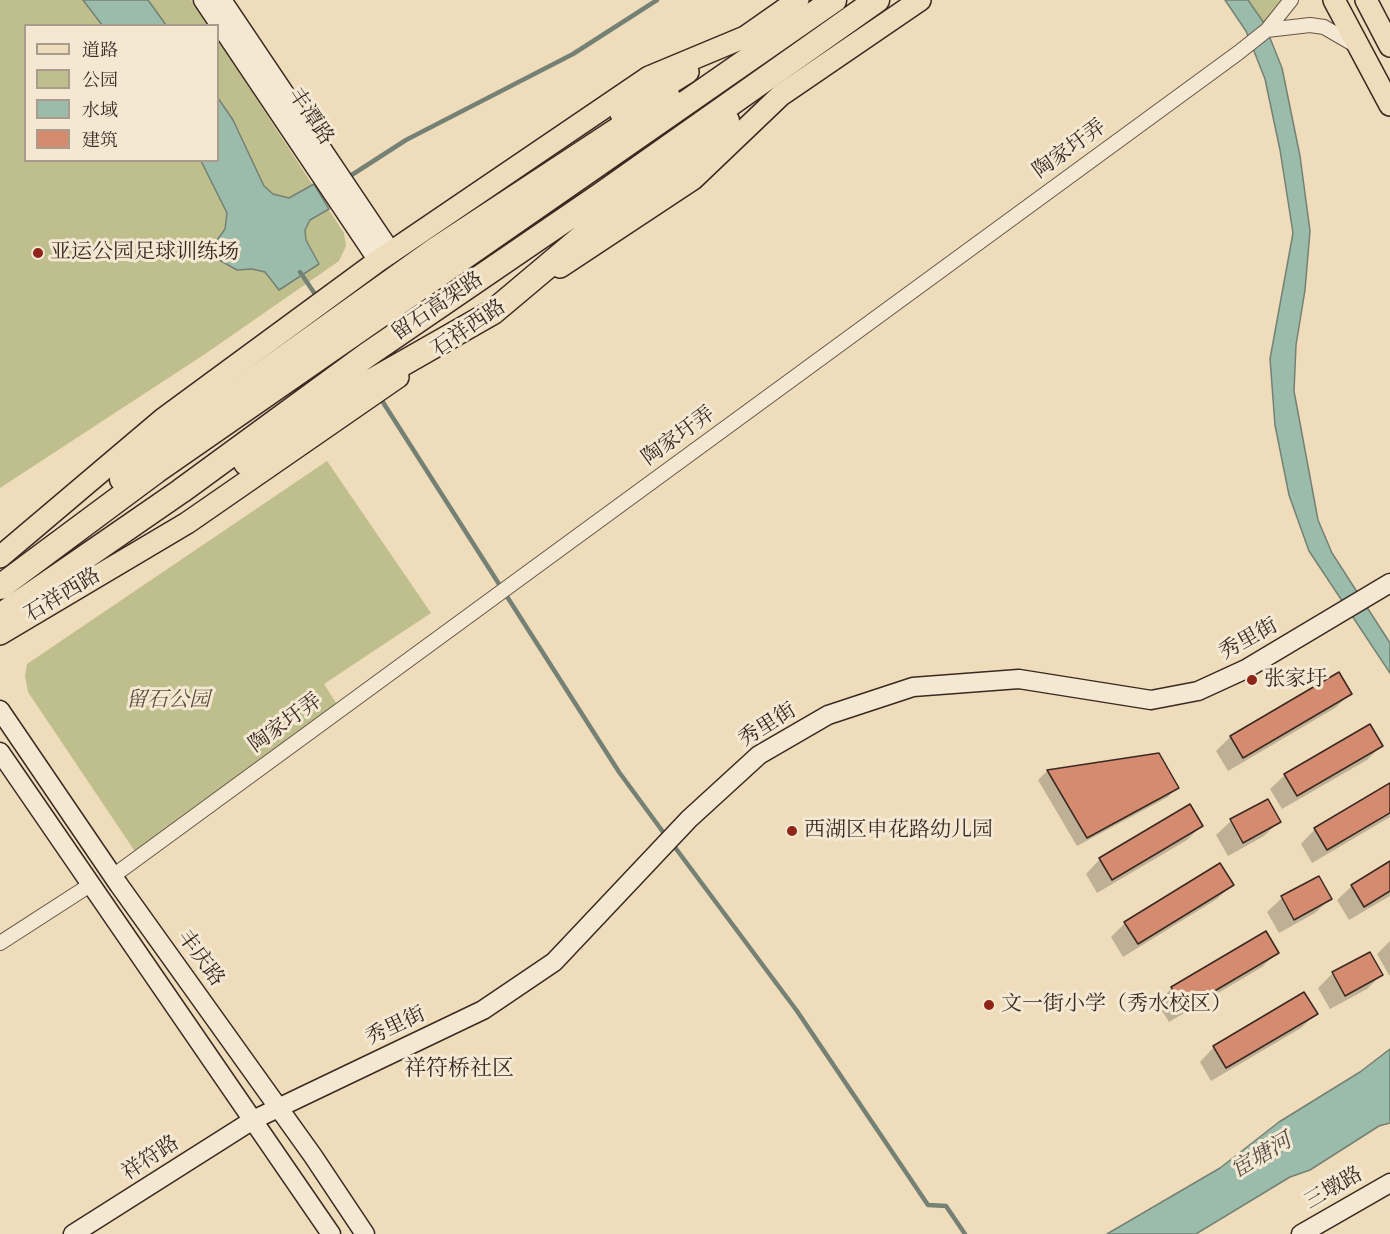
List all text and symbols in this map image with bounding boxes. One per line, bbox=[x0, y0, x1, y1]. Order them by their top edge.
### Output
legend bbox=[24, 24, 219, 162]
text: 道路 bbox=[82, 38, 118, 63]
text: 公园 bbox=[82, 68, 118, 93]
street label: 丰潭路 bbox=[282, 84, 338, 150]
text: 水域 bbox=[82, 98, 118, 123]
street label: 陶家圩弄 bbox=[1029, 115, 1111, 185]
text: 建筑 bbox=[82, 128, 118, 153]
place label: 亚运公园足球训练场 bbox=[50, 240, 239, 266]
marker: 亚运公园足球训练场 bbox=[31, 246, 45, 260]
street label: 留石高架路 bbox=[387, 267, 489, 347]
street label: 石祥西路 bbox=[427, 295, 511, 363]
street label: 陶家圩弄 bbox=[638, 402, 720, 472]
street label: 石祥西路 bbox=[21, 564, 105, 628]
street label: 秀里街 bbox=[1215, 614, 1283, 666]
place label: 张家圩 bbox=[1264, 667, 1327, 693]
marker: 张家圩 bbox=[1245, 673, 1259, 687]
park label: 留石公园 bbox=[126, 688, 210, 714]
street label: 陶家圩弄 bbox=[245, 689, 327, 759]
street label: 秀里街 bbox=[735, 699, 801, 753]
place label: 西湖区申花路幼儿园 bbox=[804, 818, 993, 844]
marker: 西湖区申花路幼儿园 bbox=[785, 824, 799, 838]
street label: 丰庆路 bbox=[171, 926, 229, 992]
place label: 文一街小学（秀水校区） bbox=[1001, 992, 1232, 1018]
marker: 文一街小学（秀水校区） bbox=[982, 998, 996, 1012]
street label: 秀里街 bbox=[362, 1002, 430, 1052]
district label: 祥符桥社区 bbox=[404, 1057, 514, 1083]
water label: 宦塘河 bbox=[1227, 1129, 1297, 1185]
street label: 祥符路 bbox=[118, 1131, 184, 1187]
street label: 三墩路 bbox=[1300, 1162, 1368, 1216]

